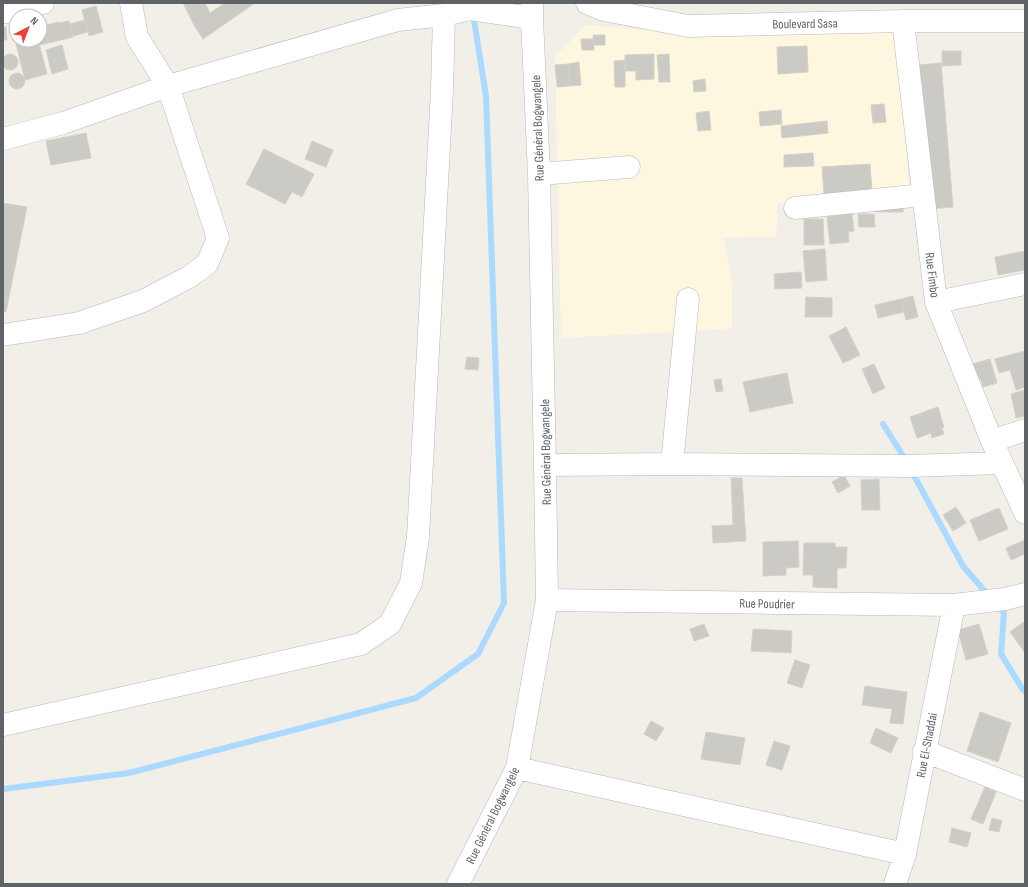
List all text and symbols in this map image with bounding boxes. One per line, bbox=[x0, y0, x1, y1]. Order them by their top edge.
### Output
north arrow bbox=[8, 8, 48, 48]
text: N bbox=[28, 14, 41, 28]
street label: Boulevard Sasa bbox=[772, 15, 838, 33]
street label: Rue Général Bogwangele bbox=[528, 75, 548, 181]
street label: Rue Fimbo bbox=[921, 252, 943, 299]
street label: Rue Général Bogwangele bbox=[537, 399, 555, 505]
street label: Rue Poudrier bbox=[739, 596, 795, 612]
street label: Rue El-Shaddai bbox=[913, 711, 941, 779]
street label: Rue Général Bogwangele bbox=[462, 764, 523, 867]

